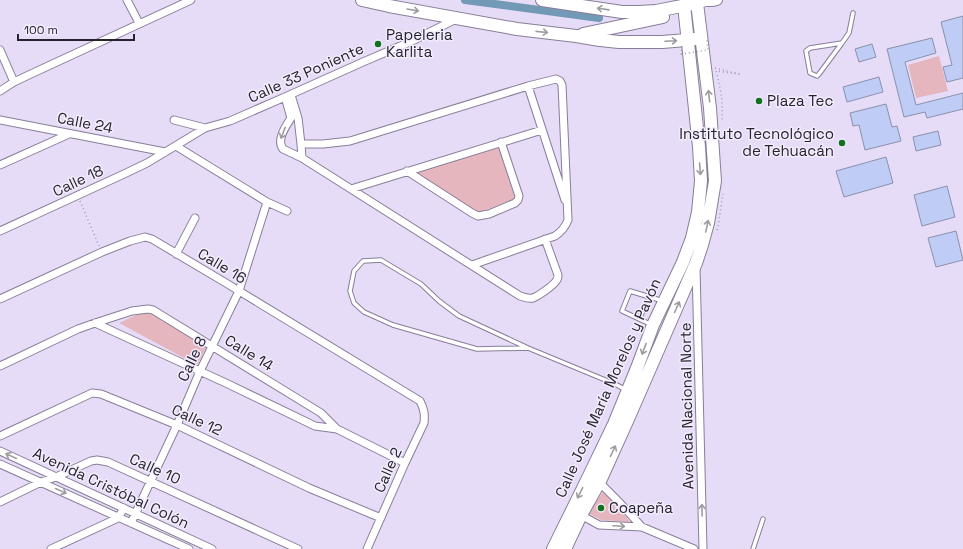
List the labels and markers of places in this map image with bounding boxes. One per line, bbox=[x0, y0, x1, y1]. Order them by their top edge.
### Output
place label: Papeleria Karlita bbox=[386, 25, 453, 61]
marker: Papeleria Karlita bbox=[373, 39, 383, 49]
place label: Plaza Tec bbox=[767, 91, 833, 110]
marker: Plaza Tec bbox=[754, 96, 764, 106]
place label: Instituto Tecnológico de Tehuacán bbox=[679, 124, 834, 160]
marker: Instituto Tecnológico de Tehuacán bbox=[837, 138, 847, 148]
place label: Coapeña bbox=[609, 498, 673, 517]
marker: Coapeña bbox=[596, 503, 606, 513]

